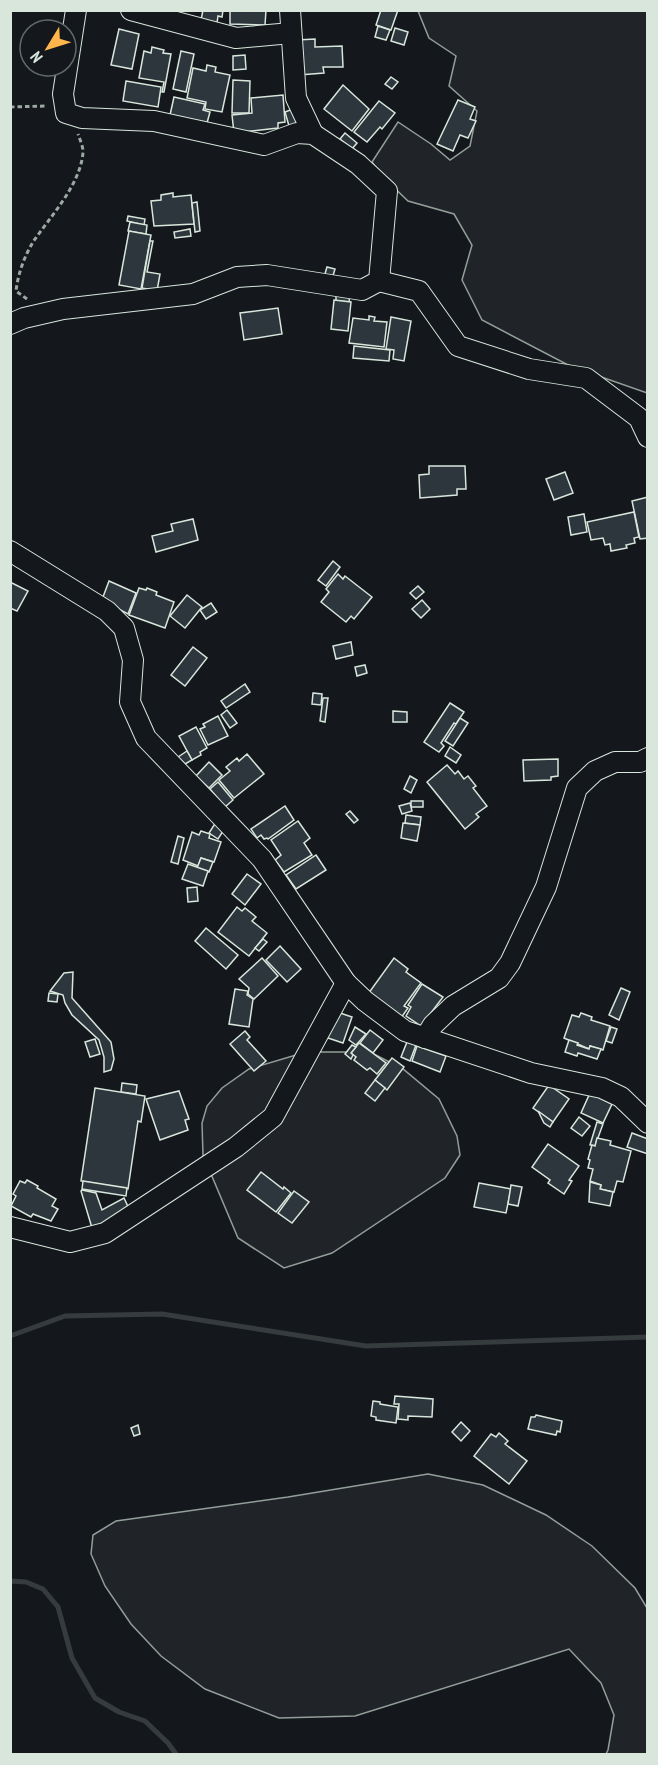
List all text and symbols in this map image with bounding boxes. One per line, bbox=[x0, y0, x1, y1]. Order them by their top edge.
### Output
north arrow bbox=[18, 18, 78, 78]
text: N bbox=[26, 48, 47, 67]

